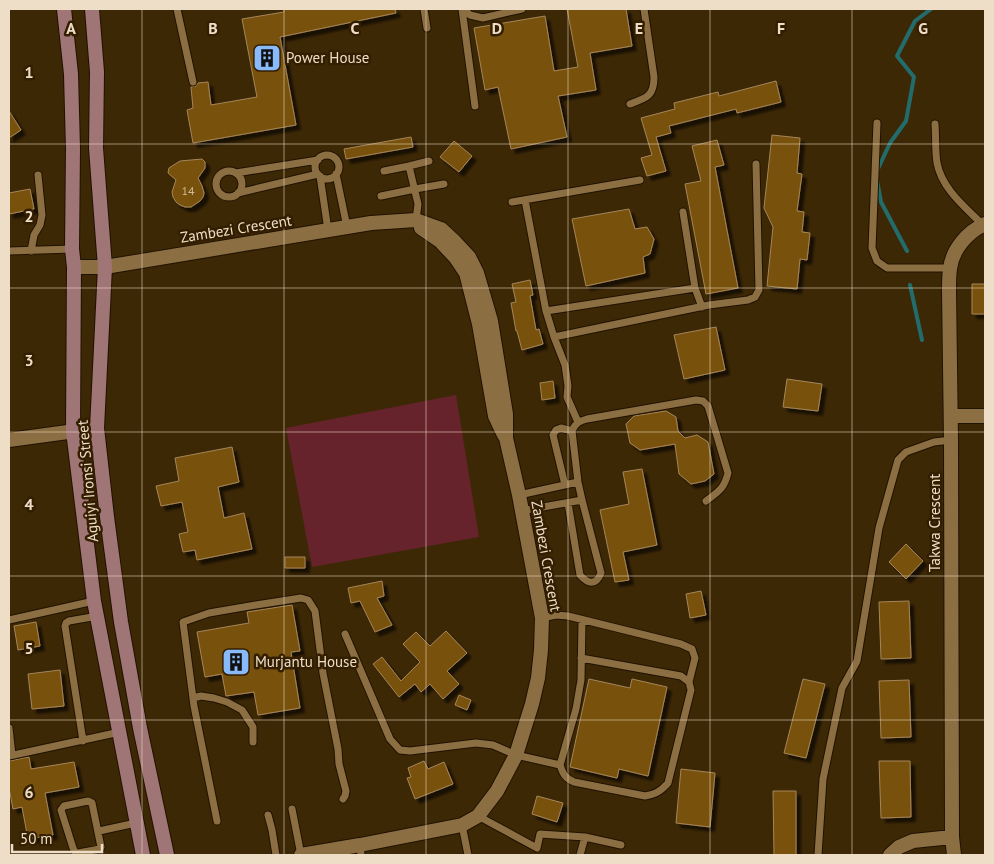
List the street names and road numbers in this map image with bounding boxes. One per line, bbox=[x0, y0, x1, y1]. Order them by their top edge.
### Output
street label: Zambezi Crescent bbox=[179, 210, 293, 247]
street label: Aguiyi Ironsi Street bbox=[73, 419, 102, 543]
street label: Takwa Crescent bbox=[925, 474, 944, 572]
street label: Zambezi Crescent bbox=[527, 499, 566, 613]

